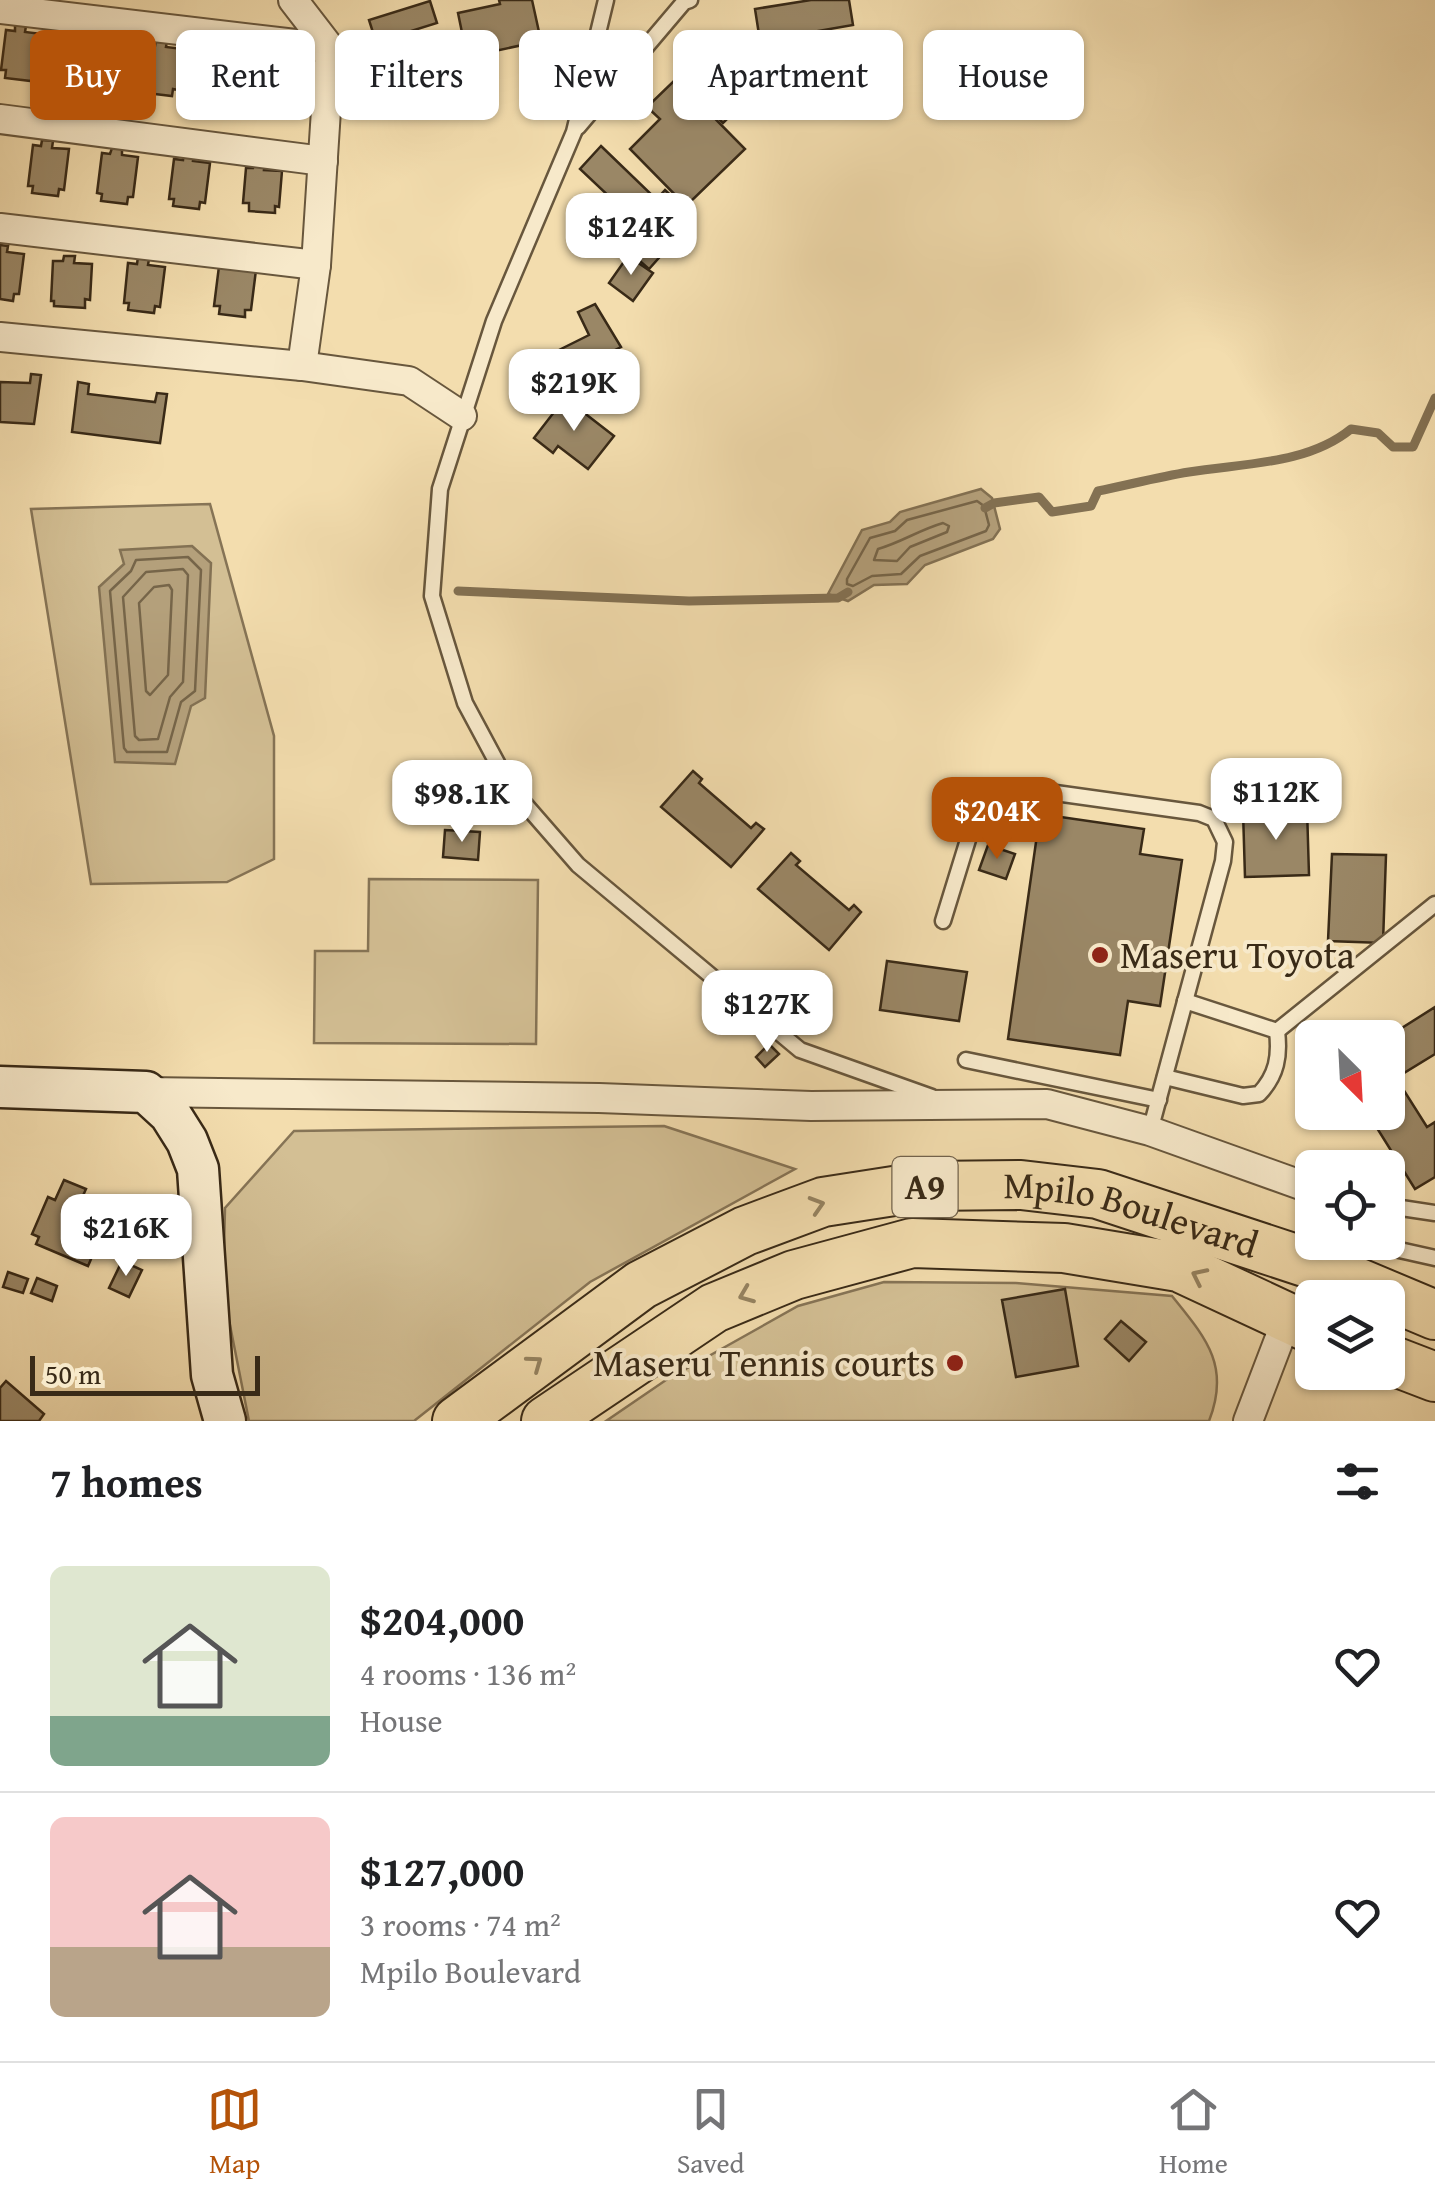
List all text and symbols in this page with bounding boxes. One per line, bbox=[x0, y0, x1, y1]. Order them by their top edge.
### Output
chip: Buy bbox=[30, 30, 156, 120]
chip: Rent bbox=[176, 30, 315, 120]
chip: Filters bbox=[335, 30, 499, 120]
chip: New bbox=[519, 30, 653, 120]
chip: Apartment bbox=[673, 30, 903, 120]
chip: House bbox=[923, 30, 1084, 120]
pin: $124K bbox=[561, 193, 701, 278]
text: $124K bbox=[588, 202, 674, 249]
pin: $219K bbox=[504, 349, 644, 434]
text: $219K bbox=[531, 358, 617, 405]
pin: $112K bbox=[1206, 758, 1346, 843]
pin: $98.1K bbox=[381, 760, 543, 845]
text: $112K bbox=[1233, 767, 1319, 814]
text: $98.1K bbox=[414, 769, 510, 816]
pin: $204K bbox=[927, 777, 1067, 862]
text: $204K bbox=[954, 786, 1040, 833]
place label: Maseru Toyota bbox=[1120, 926, 1355, 982]
marker: Maseru Toyota bbox=[1089, 944, 1111, 966]
pin: $127K bbox=[697, 970, 837, 1055]
text: $127K bbox=[724, 979, 810, 1026]
north arrow bbox=[1295, 1020, 1405, 1130]
map controls bbox=[1295, 1020, 1405, 1390]
button: locate bbox=[1295, 1150, 1405, 1260]
street label: Mpilo Boulevard bbox=[1003, 1156, 1267, 1272]
road number: A9 bbox=[892, 1157, 958, 1217]
pin: $216K bbox=[56, 1194, 196, 1279]
one-way arrow bbox=[808, 1196, 825, 1217]
text: $216K bbox=[83, 1203, 169, 1250]
one-way arrow bbox=[1192, 1269, 1210, 1289]
button: layers bbox=[1295, 1280, 1405, 1390]
one-way arrow bbox=[739, 1283, 757, 1303]
place label: Maseru Tennis courts bbox=[593, 1334, 935, 1390]
scale bar bbox=[30, 1351, 260, 1396]
marker: Maseru Tennis courts bbox=[944, 1352, 966, 1374]
text: 50 m bbox=[45, 1353, 101, 1394]
one-way arrow bbox=[524, 1357, 543, 1376]
text: 7 homes bbox=[50, 1451, 203, 1512]
icon: filters bbox=[1330, 1454, 1385, 1509]
text: $204,000 bbox=[360, 1589, 524, 1650]
icon: home bbox=[130, 1606, 250, 1726]
icon: heart bbox=[1330, 1639, 1385, 1694]
text: 4 rooms · 136 m² bbox=[360, 1650, 576, 1697]
text: House bbox=[360, 1697, 443, 1744]
text: $127,000 bbox=[360, 1840, 524, 1901]
icon: home bbox=[130, 1857, 250, 1977]
icon: heart bbox=[1330, 1890, 1385, 1945]
text: 3 rooms · 74 m² bbox=[360, 1901, 561, 1948]
text: Mpilo Boulevard bbox=[360, 1948, 581, 1995]
tab: Map bbox=[207, 2082, 262, 2183]
tab: Saved bbox=[677, 2082, 744, 2183]
tab: Home bbox=[1159, 2082, 1228, 2183]

